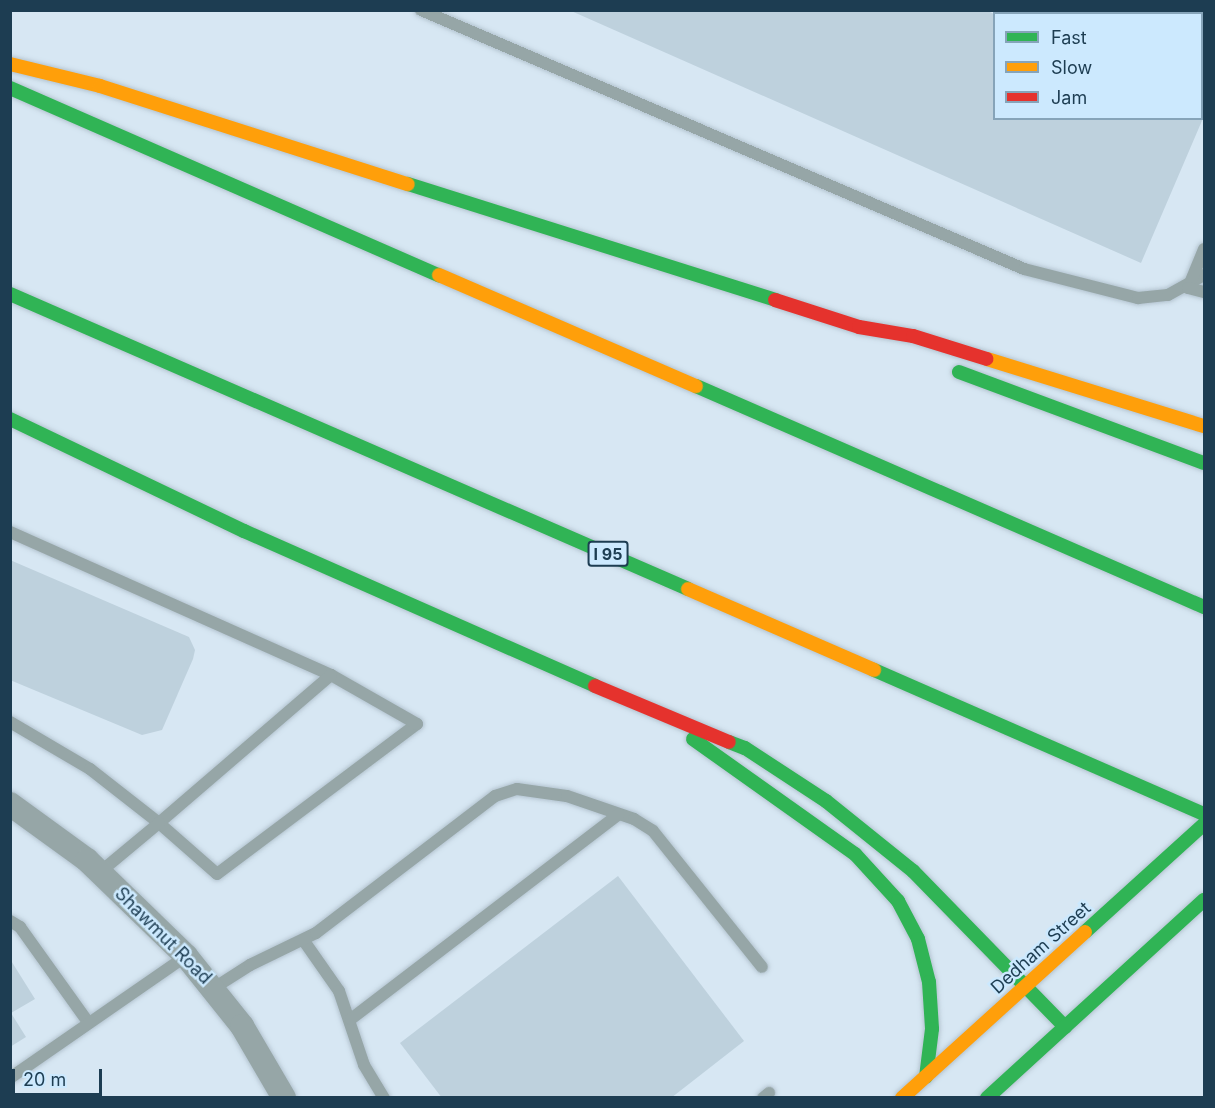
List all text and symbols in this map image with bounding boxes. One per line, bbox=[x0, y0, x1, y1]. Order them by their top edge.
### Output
legend bbox=[993, 12, 1203, 120]
text: Fast bbox=[1051, 27, 1087, 48]
text: Slow bbox=[1051, 57, 1092, 78]
text: Jam bbox=[1051, 87, 1087, 108]
road number: I 95 bbox=[587, 541, 629, 567]
street label: Shawmut Road bbox=[110, 883, 216, 989]
street label: Dedham Street bbox=[987, 898, 1095, 998]
scale bar bbox=[15, 1057, 105, 1095]
text: 20 m bbox=[23, 1069, 66, 1090]

